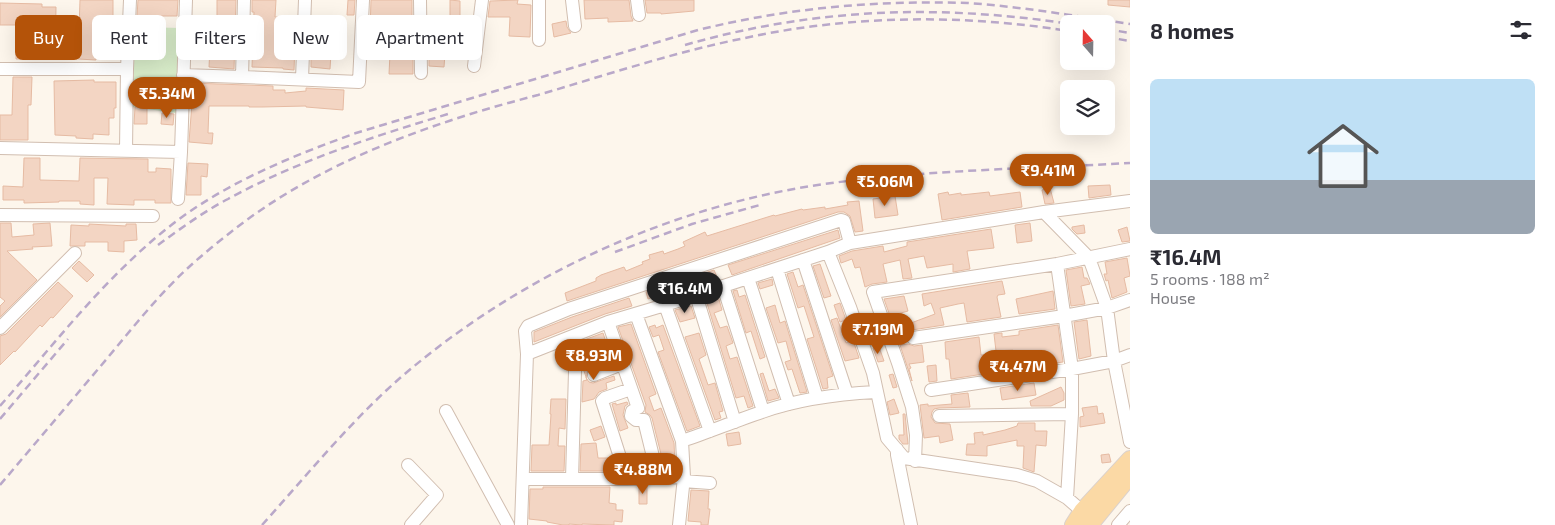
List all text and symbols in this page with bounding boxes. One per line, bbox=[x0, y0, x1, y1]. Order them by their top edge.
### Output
chip: Buy bbox=[15, 15, 82, 60]
chip: Rent bbox=[92, 15, 166, 60]
chip: Filters bbox=[176, 15, 264, 60]
chip: New bbox=[274, 15, 347, 60]
chip: Apartment bbox=[357, 15, 482, 60]
north arrow bbox=[1060, 15, 1115, 70]
map controls bbox=[1060, 15, 1115, 135]
icon: filters bbox=[1507, 16, 1535, 44]
text: 8 homes bbox=[1150, 18, 1234, 43]
pin: ₹5.34M bbox=[126, 76, 208, 119]
button: layers bbox=[1060, 80, 1115, 135]
text: ₹5.34M bbox=[139, 83, 195, 102]
icon: home bbox=[1298, 111, 1388, 201]
pin: ₹9.41M bbox=[1007, 154, 1089, 196]
text: ₹9.41M bbox=[1021, 160, 1075, 179]
pin: ₹5.06M bbox=[844, 164, 926, 207]
text: ₹5.06M bbox=[857, 171, 913, 190]
text: ₹16.4M bbox=[1150, 244, 1222, 269]
text: 5 rooms · 188 m² bbox=[1150, 269, 1270, 288]
pin: ₹16.4M bbox=[644, 272, 726, 314]
text: ₹16.4M bbox=[658, 278, 712, 297]
text: House bbox=[1150, 288, 1196, 307]
pin: ₹7.19M bbox=[837, 312, 919, 355]
text: ₹7.19M bbox=[852, 319, 904, 338]
pin: ₹8.93M bbox=[553, 338, 635, 381]
text: ₹8.93M bbox=[566, 345, 622, 364]
pin: ₹4.47M bbox=[977, 350, 1059, 392]
text: ₹4.47M bbox=[990, 356, 1046, 375]
pin: ₹4.88M bbox=[602, 452, 684, 495]
text: ₹4.88M bbox=[614, 459, 672, 478]

